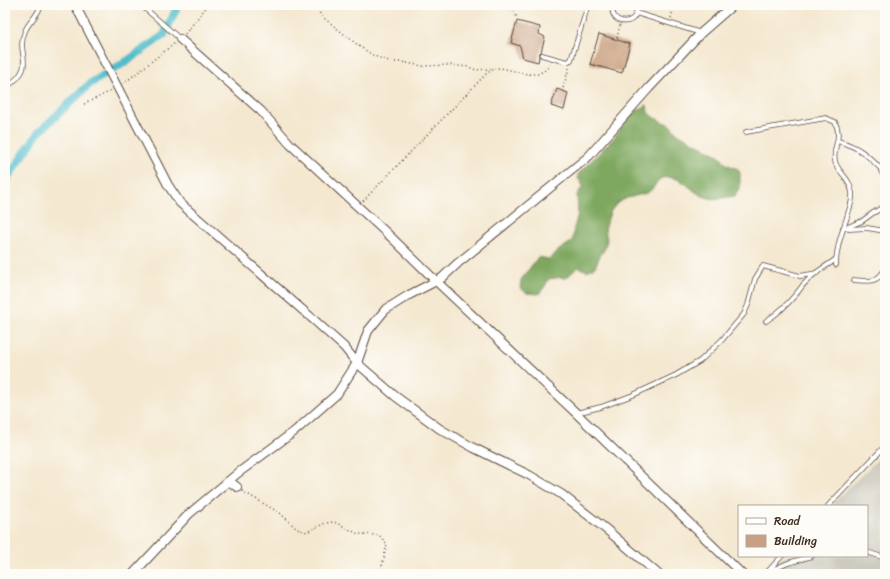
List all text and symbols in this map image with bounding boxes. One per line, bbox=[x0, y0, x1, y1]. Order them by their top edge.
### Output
legend bbox=[738, 505, 868, 557]
text: Road bbox=[774, 510, 801, 532]
text: Building bbox=[774, 530, 817, 552]

